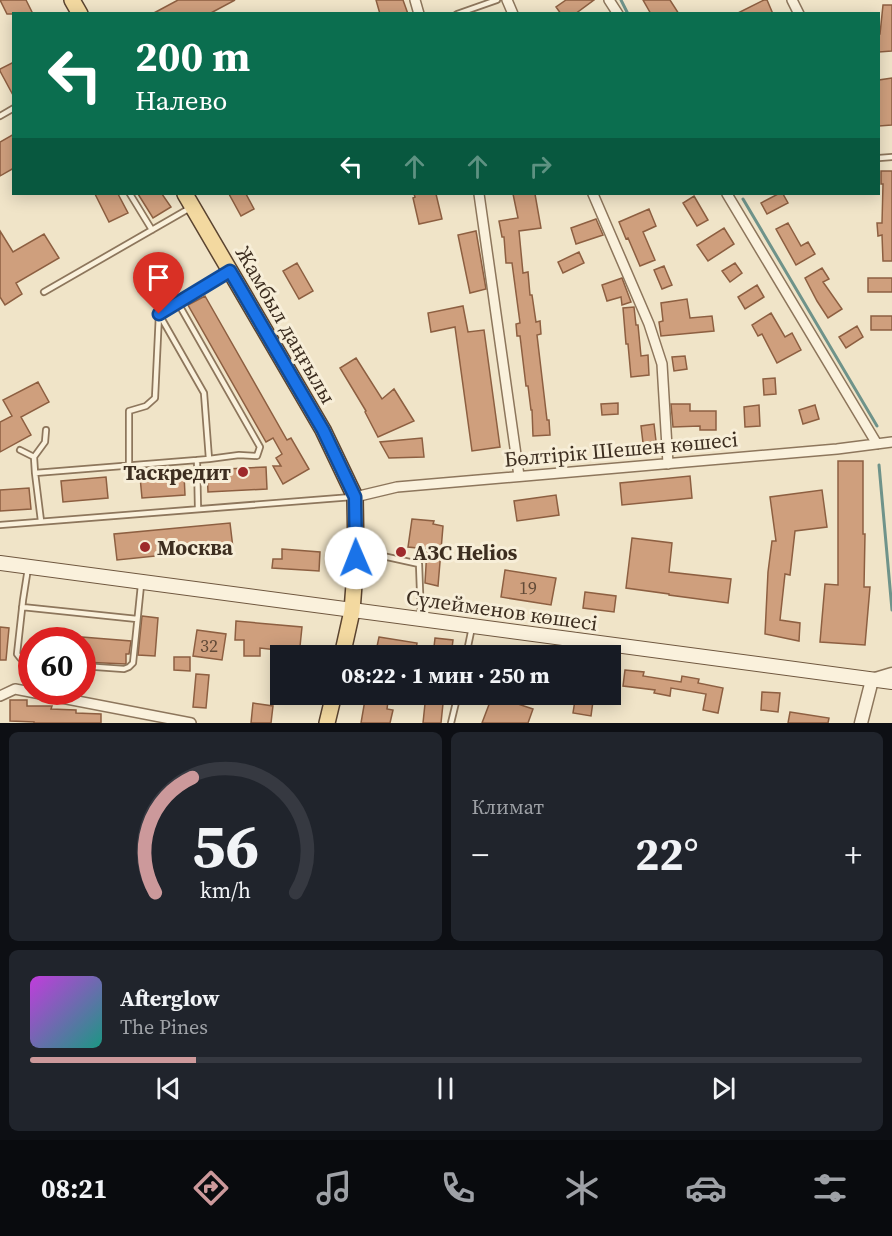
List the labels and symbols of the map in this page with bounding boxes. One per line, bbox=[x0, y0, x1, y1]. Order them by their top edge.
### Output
street label: Жамбыл даңғылы bbox=[229, 241, 343, 409]
pin bbox=[133, 252, 184, 314]
street label: Бөлтірік Шешен көшесі bbox=[503, 424, 739, 474]
place label: Таскредит bbox=[123, 458, 231, 487]
marker: Таскредит bbox=[236, 465, 250, 479]
position arrow bbox=[324, 526, 388, 590]
place label: Москва bbox=[157, 533, 234, 562]
place label: АЗС Helios bbox=[413, 538, 518, 567]
marker: Москва bbox=[138, 540, 152, 554]
marker: АЗС Helios bbox=[394, 545, 408, 559]
house number: 19 bbox=[519, 575, 537, 600]
street label: Сүлейменов көшесі bbox=[404, 582, 600, 638]
speed limit sign: 60 bbox=[18, 627, 96, 705]
house number: 32 bbox=[200, 633, 218, 658]

